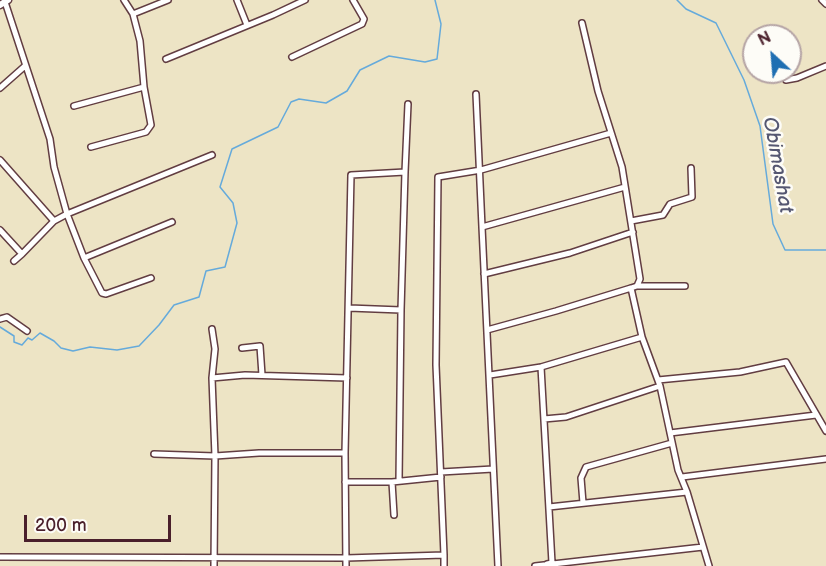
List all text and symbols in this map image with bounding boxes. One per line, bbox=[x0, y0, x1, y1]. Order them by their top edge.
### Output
north arrow bbox=[742, 24, 802, 84]
text: N bbox=[755, 28, 774, 50]
water label: Obimashat bbox=[757, 115, 797, 215]
scale bar bbox=[27, 503, 174, 541]
text: 200 m bbox=[35, 515, 87, 536]

